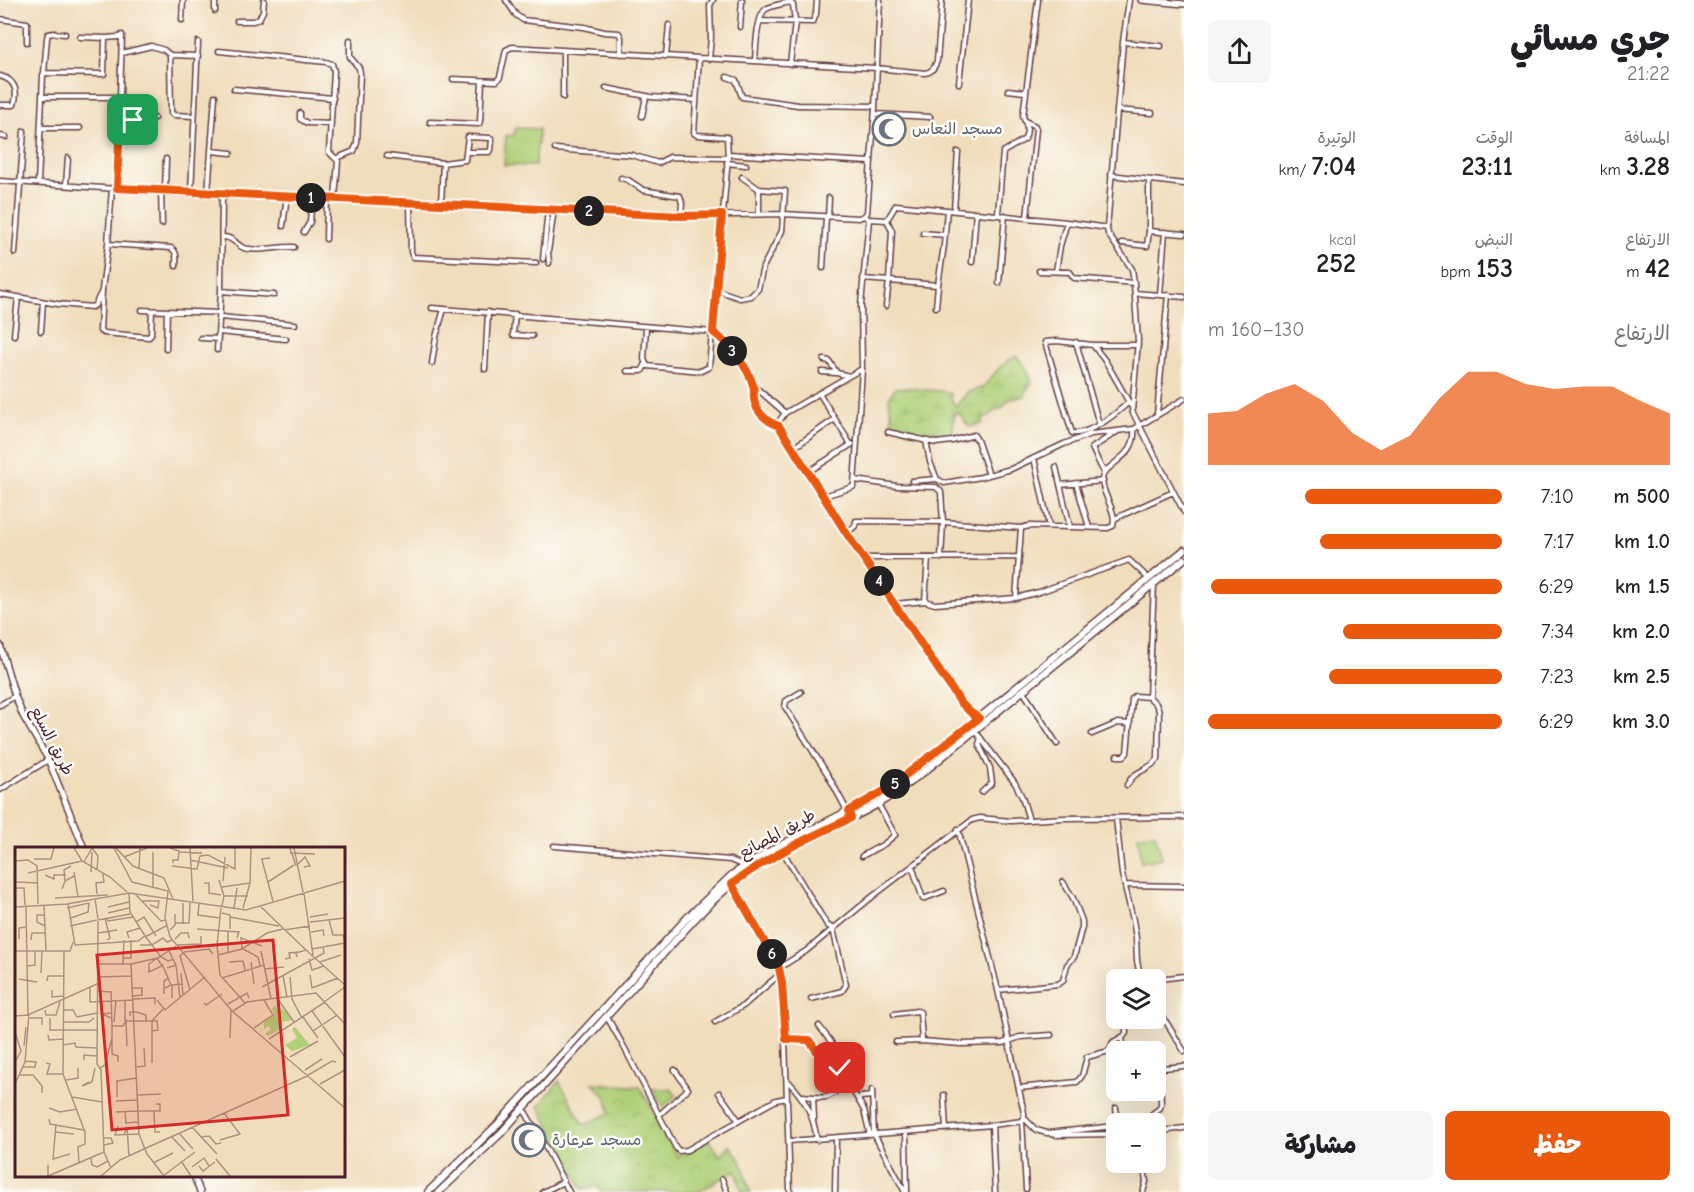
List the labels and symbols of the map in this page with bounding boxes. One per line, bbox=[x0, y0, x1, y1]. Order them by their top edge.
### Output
pin bbox=[107, 94, 158, 145]
mosque icon: مسجد النعاس bbox=[871, 111, 907, 147]
place label: مسجد النعاس bbox=[912, 120, 1003, 138]
pin: 1 bbox=[296, 183, 326, 213]
pin: 2 bbox=[574, 196, 604, 226]
pin: 3 bbox=[717, 336, 747, 366]
pin: 4 bbox=[864, 566, 894, 596]
street label: طريق السلع bbox=[25, 704, 77, 779]
pin: 5 bbox=[880, 769, 910, 799]
street label: طريق المصانع bbox=[736, 806, 819, 864]
inset map bbox=[15, 847, 345, 1177]
pin: 6 bbox=[757, 939, 787, 969]
pin bbox=[814, 1042, 865, 1093]
mosque icon: مسجد عرعارة bbox=[511, 1122, 547, 1158]
place label: مسجد عرعارة bbox=[552, 1131, 641, 1149]

